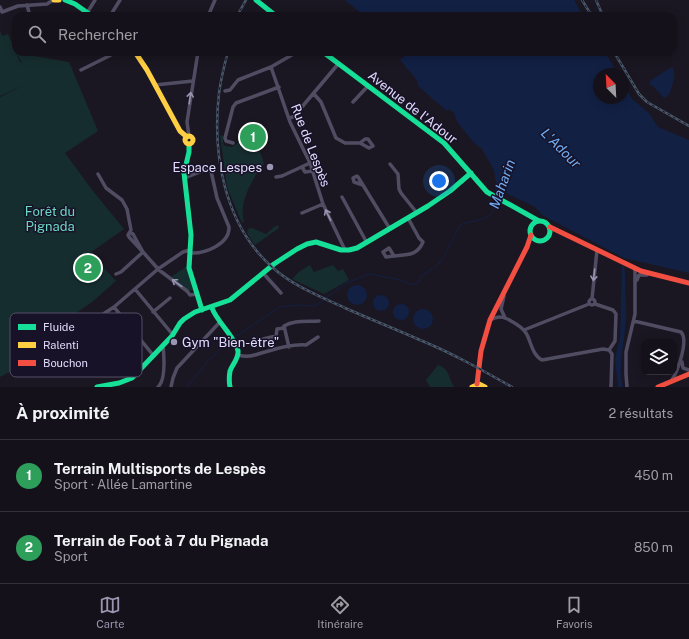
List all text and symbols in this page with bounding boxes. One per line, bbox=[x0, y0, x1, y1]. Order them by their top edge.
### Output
search box bbox=[12, 12, 677, 56]
icon: search bbox=[26, 23, 48, 45]
text: Rechercher bbox=[58, 26, 138, 43]
street label: Avenue de l'Adour bbox=[365, 68, 460, 147]
north arrow bbox=[593, 68, 629, 104]
one-way arrow bbox=[186, 92, 194, 105]
street label: Rue de Lespès bbox=[288, 102, 333, 189]
pin: 1 bbox=[240, 122, 266, 152]
water label: L'Adour bbox=[538, 125, 585, 172]
water label: Maharin bbox=[486, 157, 518, 211]
place label: Espace Lespes bbox=[172, 160, 262, 175]
marker: Espace Lespes bbox=[265, 162, 275, 172]
your location bbox=[429, 171, 449, 191]
park label: Forêt du Pignada bbox=[25, 204, 75, 234]
one-way arrow bbox=[324, 210, 331, 222]
pin: 2 bbox=[75, 253, 101, 283]
one-way arrow bbox=[590, 268, 598, 281]
one-way arrow bbox=[171, 279, 182, 288]
legend bbox=[10, 313, 142, 377]
text: Fluide bbox=[43, 321, 75, 333]
place label: Gym "Bien-être" bbox=[182, 335, 279, 350]
marker: Gym "Bien-être" bbox=[169, 337, 179, 347]
text: Ralenti bbox=[43, 339, 79, 351]
map controls bbox=[641, 339, 677, 375]
button: layers bbox=[641, 339, 677, 375]
text: Bouchon bbox=[43, 357, 88, 369]
text: À proximité bbox=[16, 403, 110, 423]
text: 2 résultats bbox=[609, 406, 673, 421]
text: Terrain Multisports de Lespès bbox=[54, 460, 266, 477]
text: 1 bbox=[26, 468, 32, 483]
text: 450 m bbox=[634, 468, 673, 483]
text: Sport · Allée Lamartine bbox=[54, 477, 192, 492]
text: Terrain de Foot à 7 du Pignada bbox=[54, 532, 268, 549]
text: 2 bbox=[25, 540, 33, 555]
text: 850 m bbox=[634, 540, 673, 555]
text: Sport bbox=[54, 549, 88, 564]
tab: Carte bbox=[96, 594, 124, 630]
tab: Itinéraire bbox=[317, 594, 363, 630]
tab: Favoris bbox=[556, 594, 593, 630]

